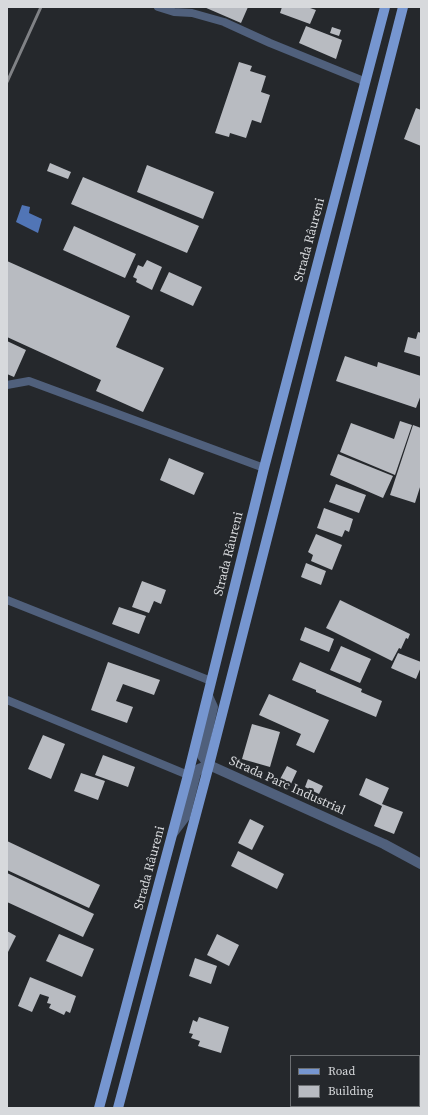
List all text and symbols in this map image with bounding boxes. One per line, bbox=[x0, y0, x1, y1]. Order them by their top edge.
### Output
street label: Strada Râureni bbox=[291, 196, 329, 284]
street label: Strada Râureni bbox=[211, 510, 247, 598]
street label: Strada Parc Industrial bbox=[226, 753, 348, 819]
street label: Strada Râureni bbox=[131, 824, 169, 912]
legend bbox=[290, 1055, 420, 1107]
text: Road bbox=[328, 1063, 355, 1079]
text: Building bbox=[328, 1083, 373, 1099]

